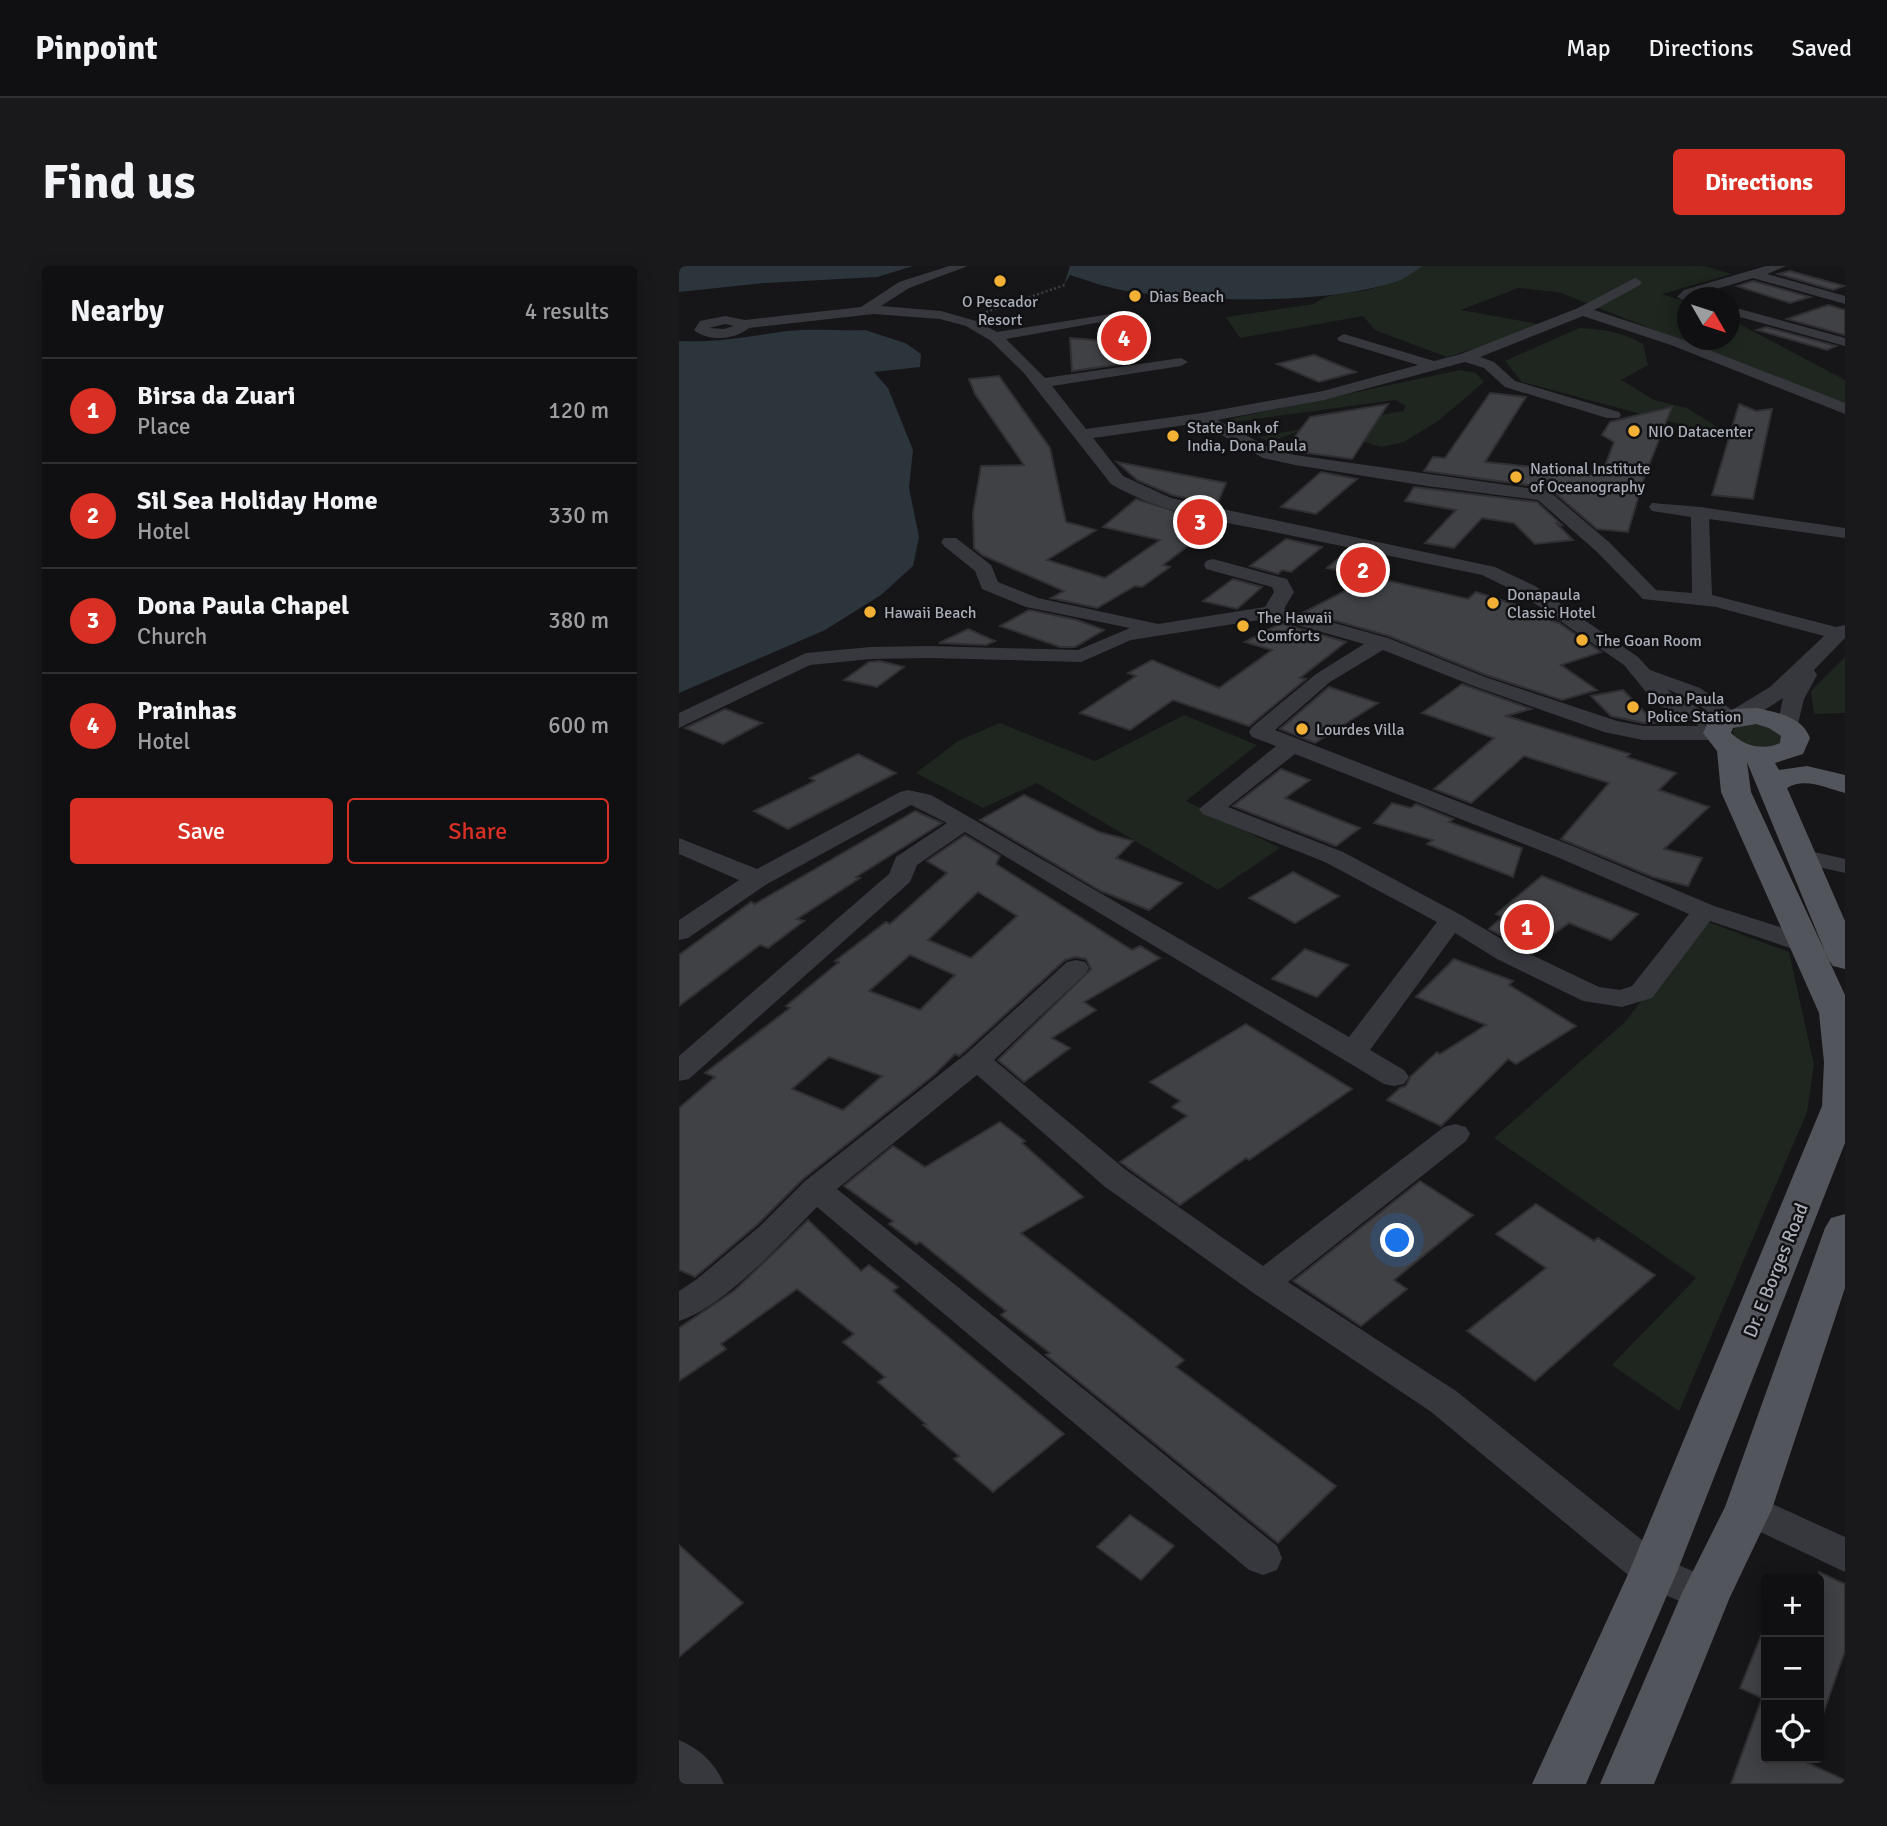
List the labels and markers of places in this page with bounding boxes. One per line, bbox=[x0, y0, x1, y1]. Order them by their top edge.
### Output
marker: O Pescador Resort bbox=[992, 273, 1008, 289]
place label: Dias Beach bbox=[1149, 287, 1224, 307]
marker: Dias Beach bbox=[1127, 288, 1143, 304]
place label: O Pescador Resort bbox=[962, 292, 1038, 330]
pin: 4 bbox=[1101, 312, 1147, 364]
place label: State Bank of India, Dona Paula bbox=[1187, 418, 1307, 456]
place label: NIO Datacenter bbox=[1648, 422, 1753, 442]
marker: NIO Datacenter bbox=[1626, 423, 1642, 439]
marker: State Bank of India, Dona Paula bbox=[1165, 428, 1181, 444]
place label: National Institute of Oceanography bbox=[1530, 459, 1650, 497]
marker: National Institute of Oceanography bbox=[1508, 469, 1524, 485]
pin: 3 bbox=[1177, 496, 1223, 548]
pin: 2 bbox=[1340, 544, 1386, 596]
place label: Donapaula Classic Hotel bbox=[1507, 585, 1596, 623]
marker: Donapaula Classic Hotel bbox=[1485, 595, 1501, 611]
place label: Hawaii Beach bbox=[884, 603, 976, 623]
marker: Hawaii Beach bbox=[862, 604, 878, 620]
place label: The Hawaii Comforts bbox=[1257, 608, 1332, 646]
marker: The Hawaii Comforts bbox=[1235, 618, 1251, 634]
place label: The Goan Room bbox=[1596, 631, 1702, 651]
marker: The Goan Room bbox=[1574, 632, 1590, 648]
place label: Dona Paula Police Station bbox=[1647, 689, 1741, 727]
marker: Dona Paula Police Station bbox=[1625, 699, 1641, 715]
place label: Lourdes Villa bbox=[1316, 720, 1405, 740]
marker: Lourdes Villa bbox=[1294, 721, 1310, 737]
pin: 1 bbox=[1504, 901, 1550, 953]

